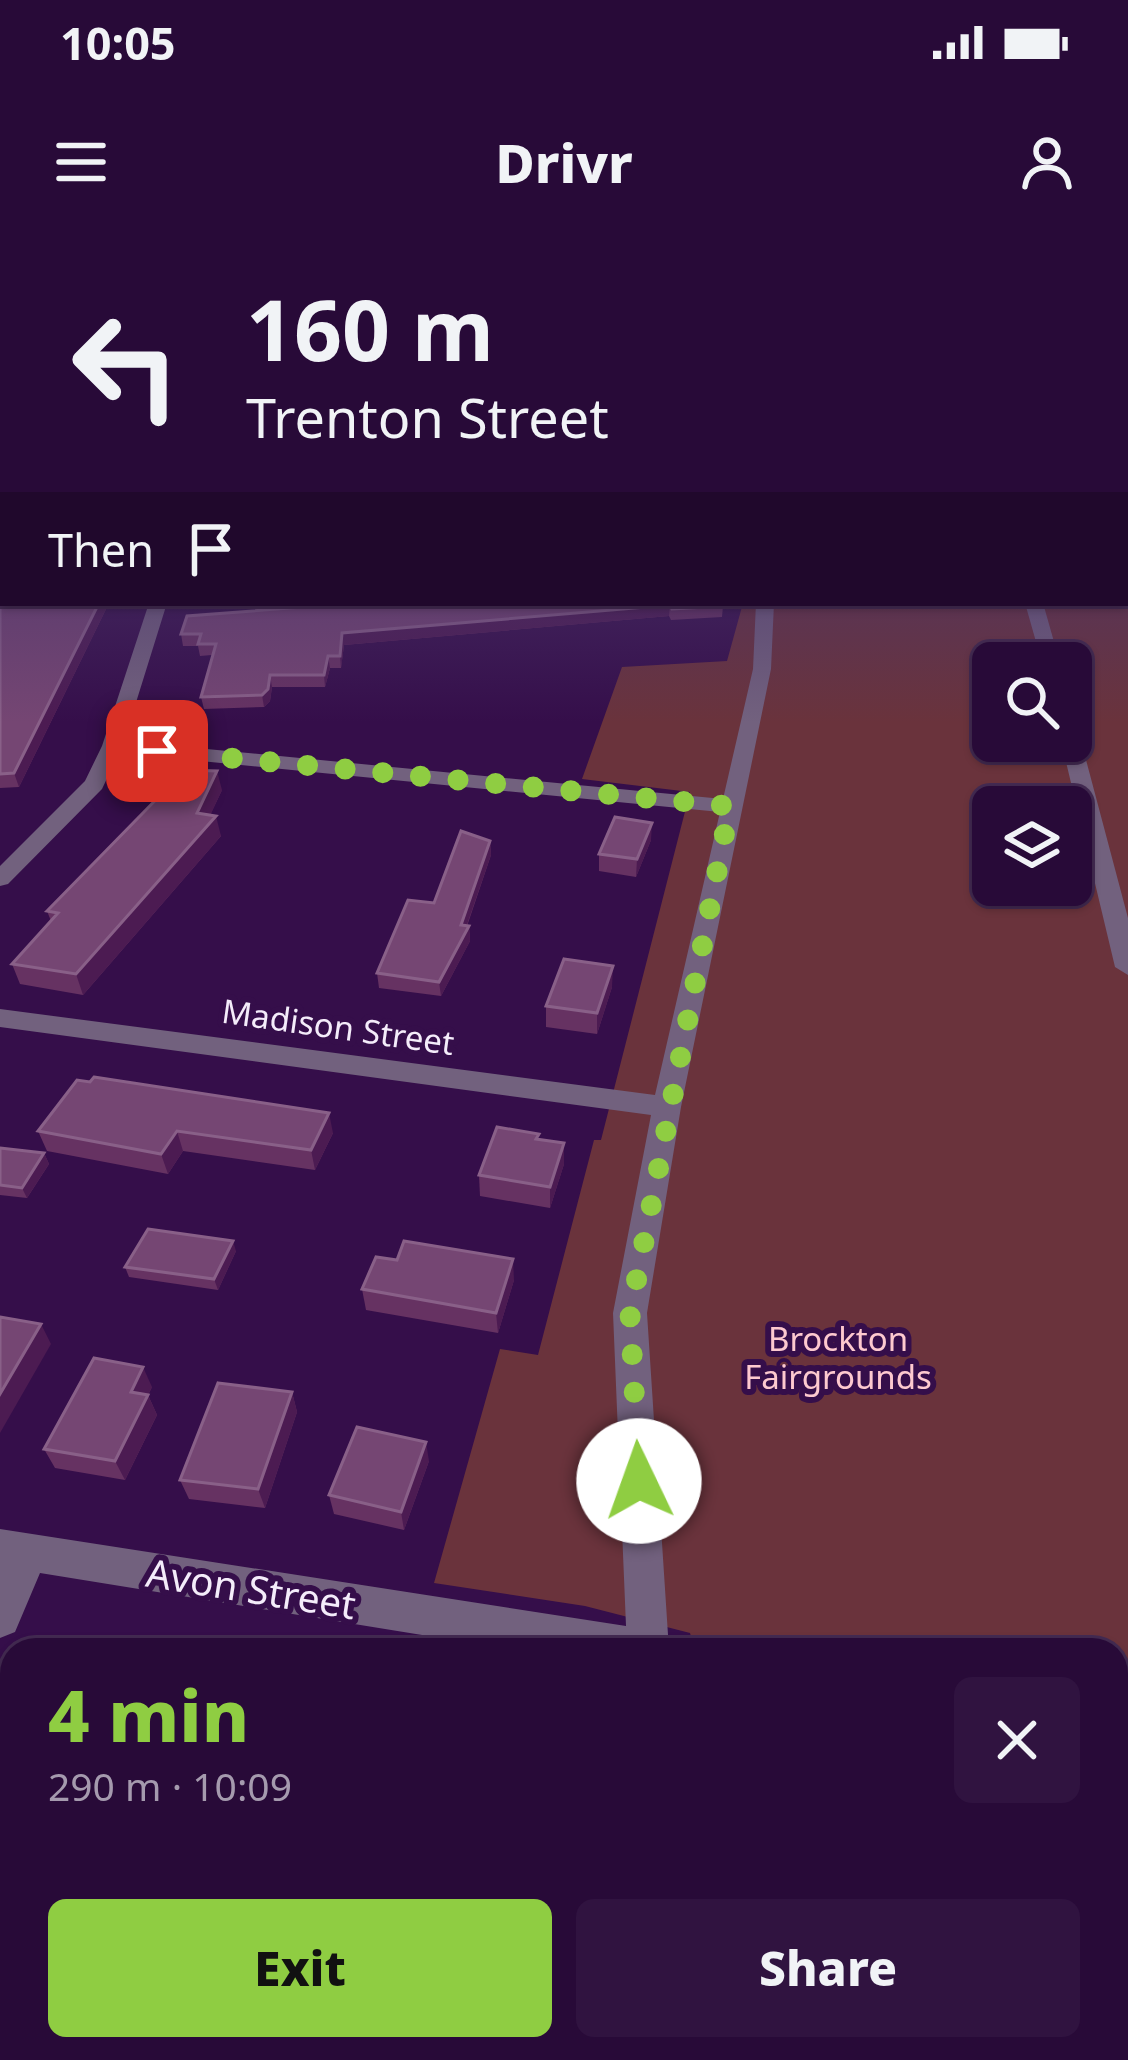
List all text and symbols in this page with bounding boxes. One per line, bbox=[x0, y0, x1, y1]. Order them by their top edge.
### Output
text: 10:05 bbox=[60, 12, 176, 73]
text: Drivr bbox=[495, 125, 633, 199]
icon: menu bbox=[48, 129, 114, 195]
icon: person bbox=[1014, 129, 1080, 195]
text: 160 m bbox=[246, 271, 494, 386]
icon: left bbox=[48, 288, 204, 444]
text: Trenton Street bbox=[246, 380, 609, 454]
icon: arrive bbox=[178, 516, 244, 582]
text: Then bbox=[48, 519, 154, 580]
map controls bbox=[972, 642, 1092, 906]
button: search bbox=[972, 642, 1092, 762]
pin bbox=[106, 700, 208, 802]
icon: arrive bbox=[124, 718, 190, 784]
button: layers bbox=[972, 786, 1092, 906]
street label: Madison Street bbox=[219, 988, 457, 1065]
park label: Brockton Fairgrounds bbox=[744, 1316, 932, 1399]
position arrow bbox=[576, 1418, 702, 1544]
street label: Avon Street bbox=[143, 1545, 360, 1630]
text: 4 min bbox=[48, 1665, 249, 1763]
button: close bbox=[954, 1677, 1080, 1803]
text: 290 m · 10:09 bbox=[48, 1759, 292, 1812]
button: Exit bbox=[48, 1899, 552, 2037]
button: Share bbox=[576, 1899, 1080, 2037]

